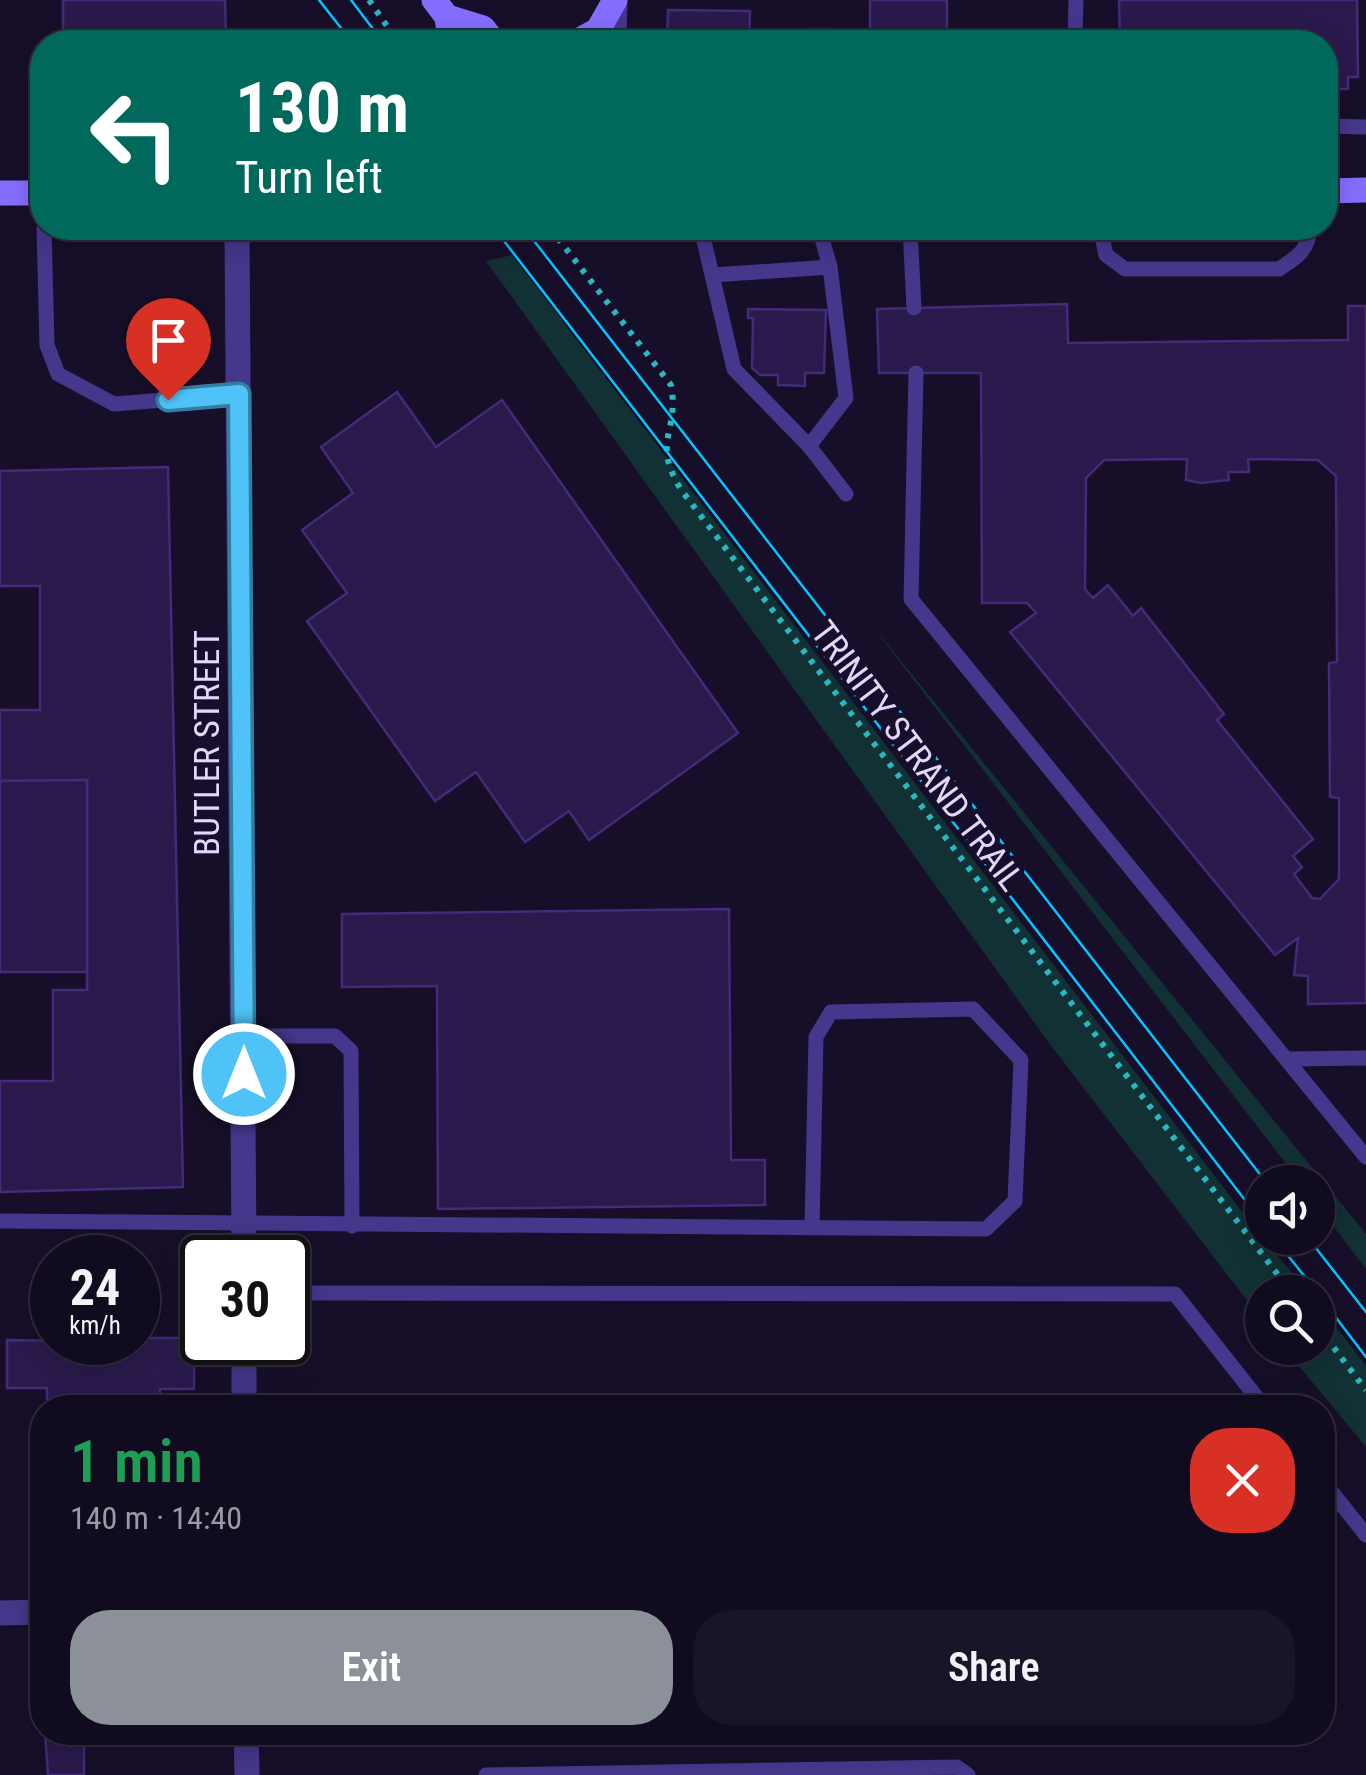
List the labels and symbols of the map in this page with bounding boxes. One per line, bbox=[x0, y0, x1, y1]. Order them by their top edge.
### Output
pin bbox=[126, 298, 211, 401]
street label: TRINITY STRAND TRAIL bbox=[802, 613, 1032, 899]
street label: BUTLER STREET bbox=[187, 630, 228, 856]
position arrow bbox=[192, 1022, 296, 1126]
speed limit sign: 30 bbox=[180, 1235, 310, 1365]

